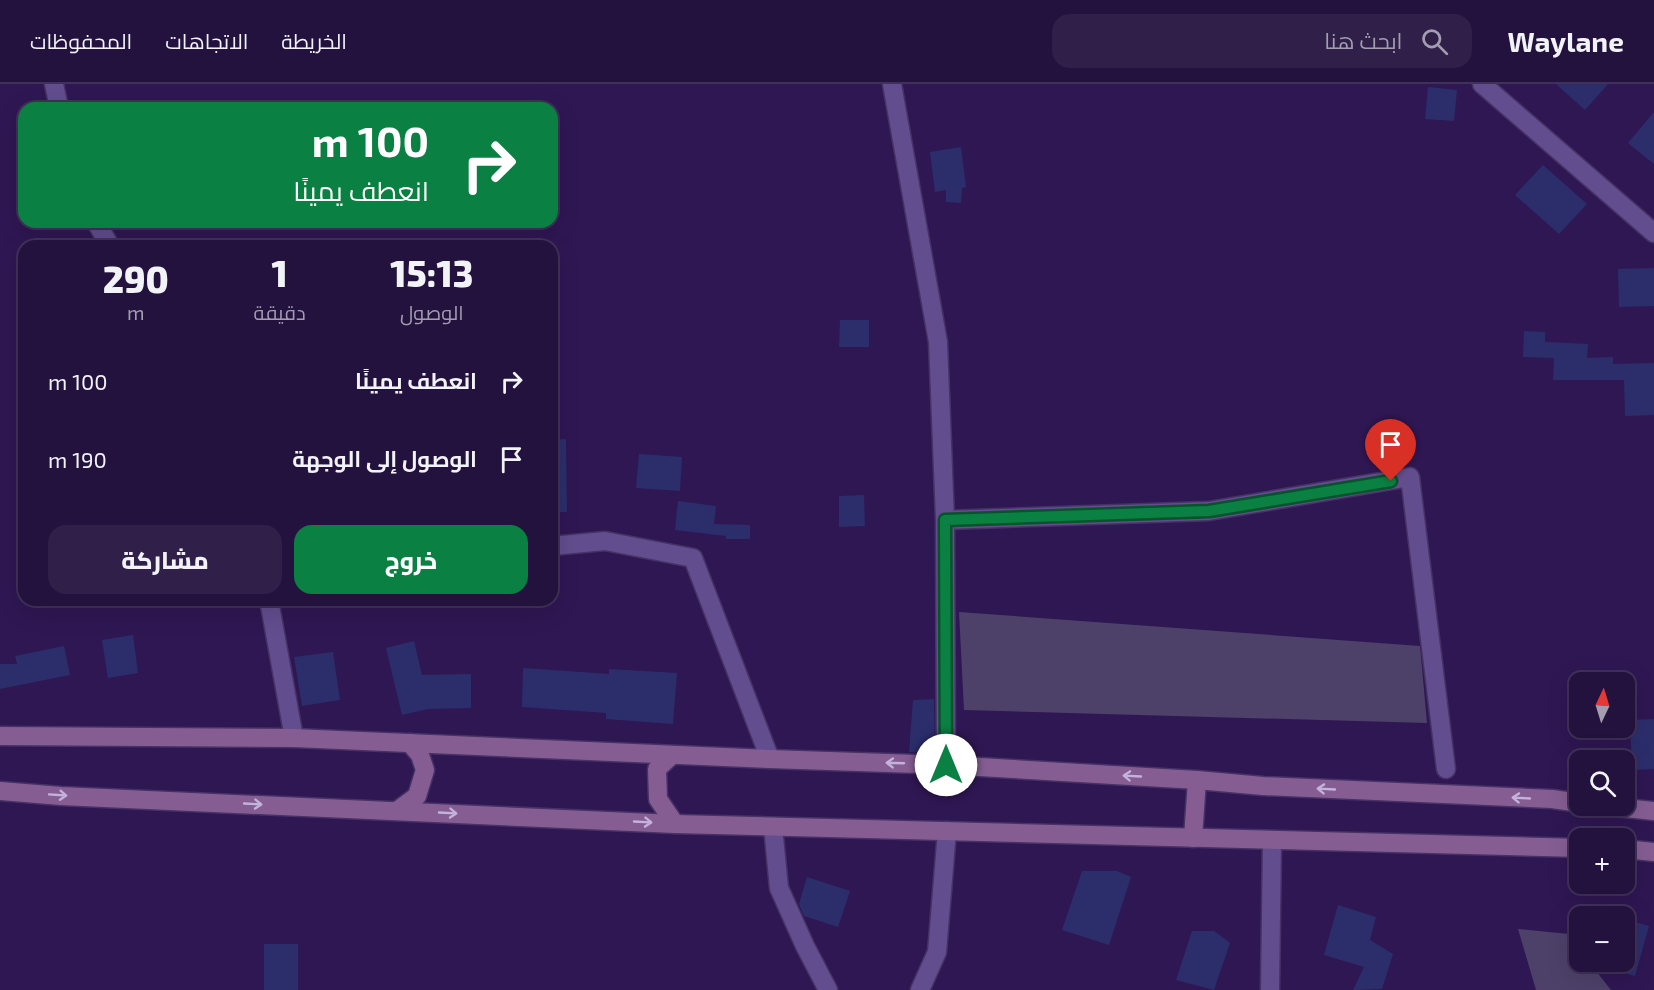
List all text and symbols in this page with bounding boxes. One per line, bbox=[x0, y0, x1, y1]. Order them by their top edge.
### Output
search box bbox=[1052, 14, 1472, 68]
text: Waylane bbox=[1508, 24, 1624, 58]
icon: search bbox=[1418, 25, 1451, 58]
text: ابحث هنا bbox=[1324, 27, 1403, 53]
text: المحفوظات bbox=[30, 28, 132, 53]
text: الاتجاهات bbox=[165, 28, 248, 53]
text: الخريطة bbox=[281, 28, 347, 53]
text: 100 m bbox=[312, 115, 429, 165]
icon: right bbox=[450, 126, 528, 204]
text: انعطف يمينًا bbox=[293, 174, 429, 206]
text: 1 bbox=[271, 251, 288, 294]
text: 15:13 bbox=[390, 251, 473, 294]
text: 290 bbox=[103, 257, 169, 300]
text: m bbox=[127, 300, 145, 324]
text: دقيقة bbox=[254, 300, 306, 324]
text: الوصول bbox=[400, 300, 464, 324]
icon: right bbox=[495, 365, 528, 398]
text: انعطف يمينًا bbox=[355, 367, 477, 393]
text: 100 m bbox=[48, 368, 107, 394]
pin bbox=[1365, 419, 1416, 481]
icon: arrive bbox=[1374, 428, 1407, 461]
icon: arrive bbox=[495, 443, 528, 476]
text: الوصول إلى الوجهة bbox=[292, 445, 477, 471]
text: 190 m bbox=[48, 446, 107, 472]
button: مشاركة bbox=[48, 525, 282, 594]
button: خروج bbox=[294, 525, 528, 594]
north arrow bbox=[1569, 672, 1635, 738]
map controls bbox=[1569, 672, 1635, 972]
position arrow bbox=[914, 733, 978, 797]
button: search bbox=[1569, 750, 1635, 816]
one-way arrow bbox=[886, 757, 906, 769]
one-way arrow bbox=[1122, 770, 1142, 781]
one-way arrow bbox=[1317, 783, 1337, 794]
one-way arrow bbox=[48, 790, 68, 801]
one-way arrow bbox=[1512, 792, 1532, 803]
one-way arrow bbox=[243, 799, 263, 810]
one-way arrow bbox=[437, 808, 457, 819]
one-way arrow bbox=[632, 817, 652, 828]
button: + bbox=[1569, 828, 1635, 894]
button: − bbox=[1569, 906, 1635, 972]

